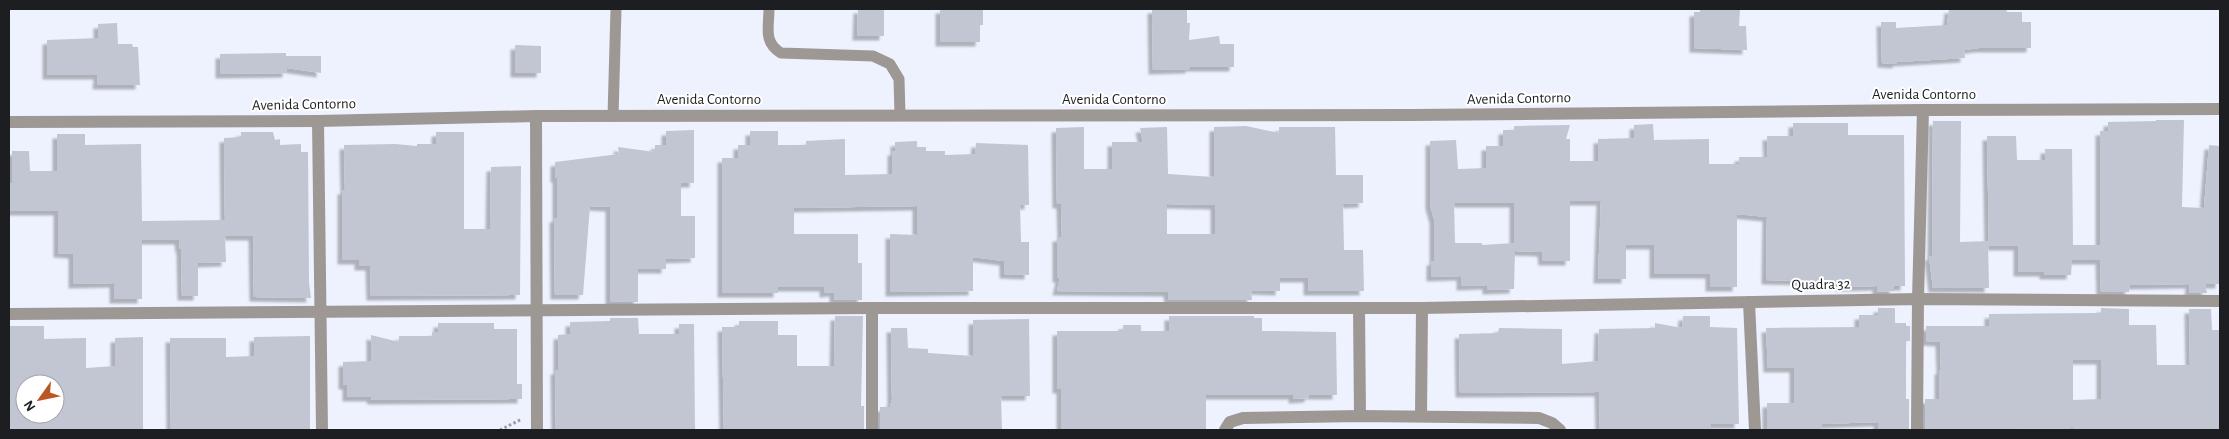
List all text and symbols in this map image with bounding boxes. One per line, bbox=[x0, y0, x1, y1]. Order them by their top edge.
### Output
street label: Avenida Contorno bbox=[1872, 87, 1976, 102]
street label: Avenida Contorno bbox=[1467, 90, 1571, 107]
street label: Avenida Contorno bbox=[657, 92, 761, 107]
street label: Avenida Contorno bbox=[1062, 92, 1166, 107]
street label: Avenida Contorno bbox=[252, 96, 356, 113]
street label: Quadra 32 bbox=[1791, 276, 1851, 293]
north arrow bbox=[15, 374, 65, 424]
text: N bbox=[21, 398, 38, 413]

